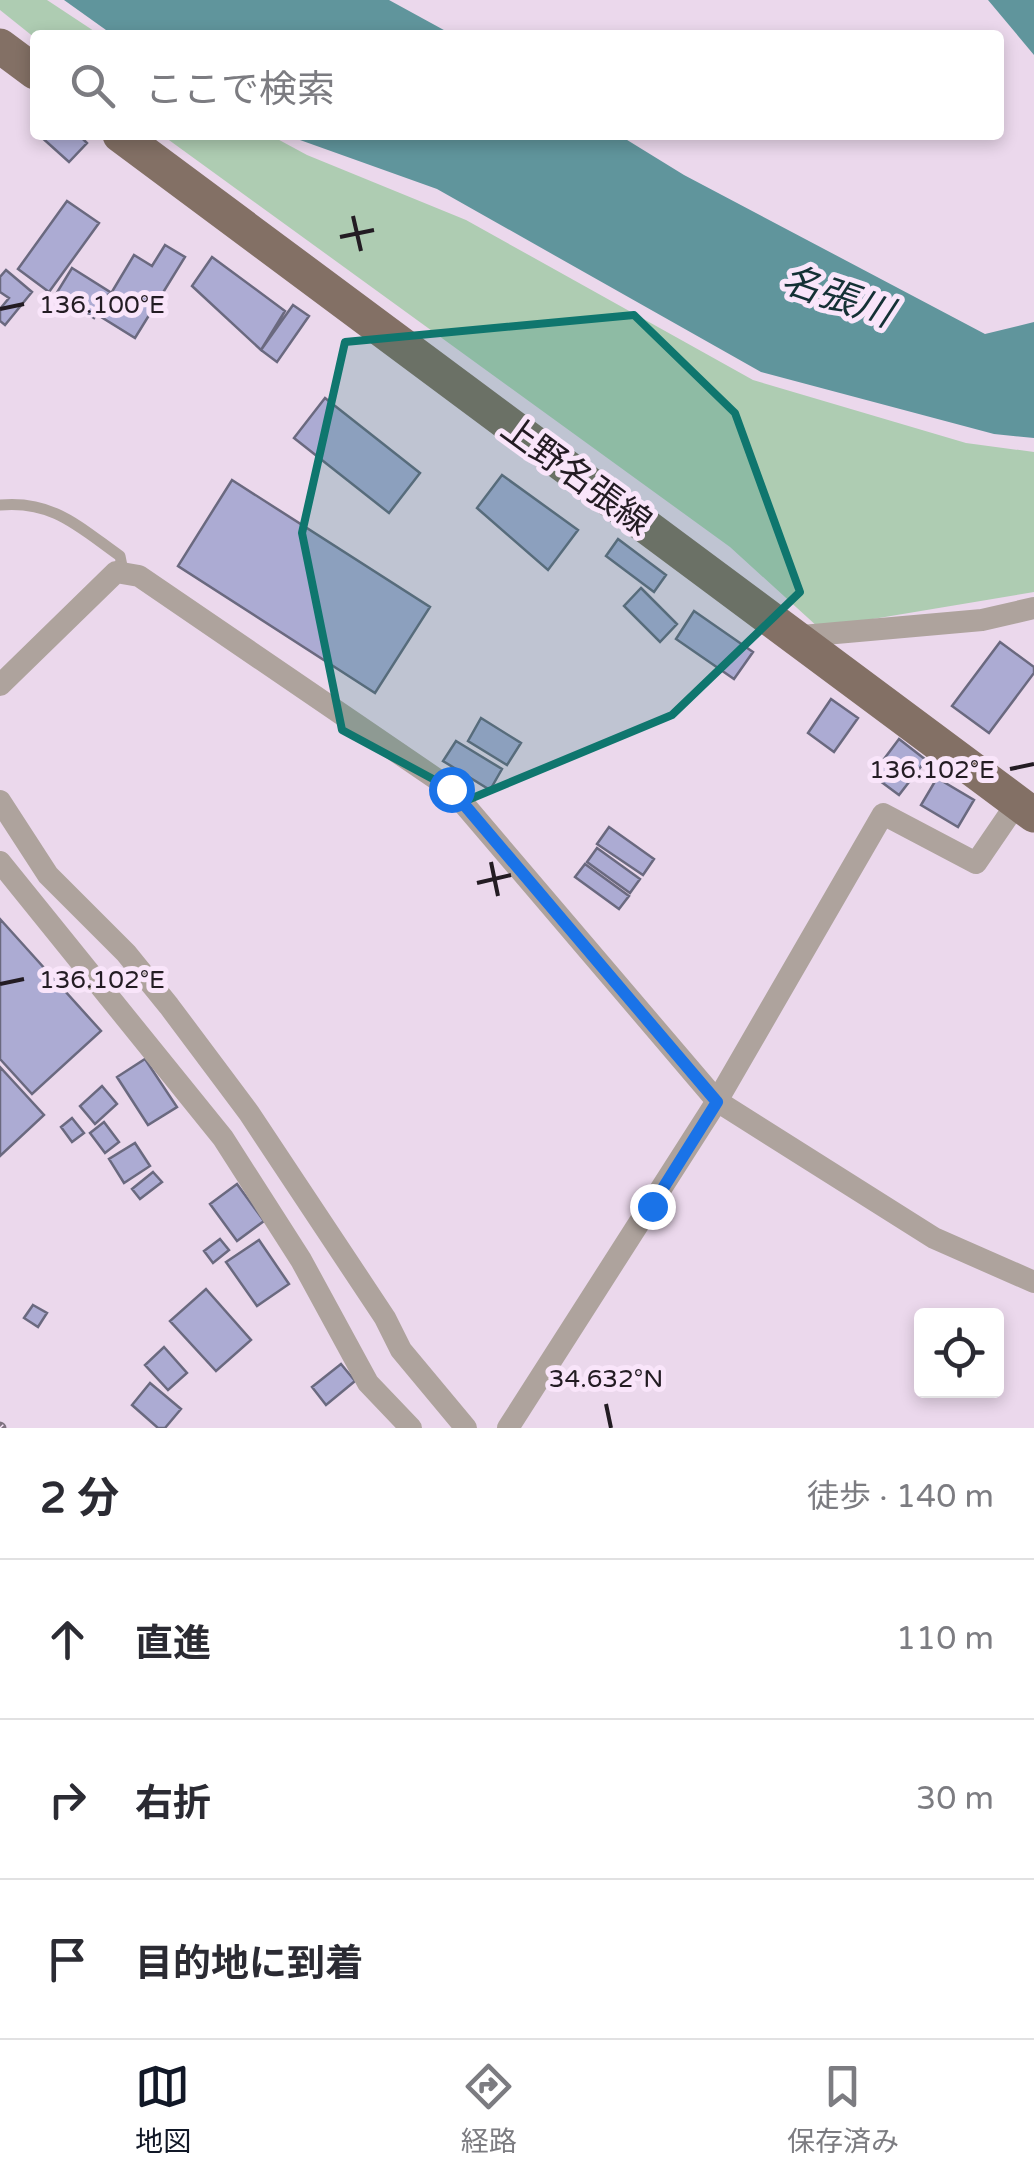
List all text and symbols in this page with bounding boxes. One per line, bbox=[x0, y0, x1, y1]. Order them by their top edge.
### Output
search box bbox=[30, 30, 1004, 140]
icon: search bbox=[65, 58, 120, 113]
text: ここで検索 bbox=[145, 67, 335, 113]
water label: 名張川 bbox=[776, 257, 902, 339]
text: 136.100°E bbox=[39, 290, 165, 320]
street label: 上野名張線 bbox=[493, 408, 659, 544]
text: 136.102°E bbox=[869, 755, 995, 785]
route start bbox=[429, 767, 475, 813]
text: 136.102°E bbox=[39, 965, 165, 995]
route end bbox=[630, 1184, 676, 1230]
map controls bbox=[914, 1308, 1004, 1398]
button: locate bbox=[914, 1308, 1004, 1398]
text: 34.632°N bbox=[549, 1364, 663, 1394]
text: 2 分 bbox=[40, 1473, 119, 1524]
text: 徒歩 · 140 m bbox=[807, 1478, 994, 1516]
icon: ahead bbox=[40, 1612, 95, 1667]
text: 110 m bbox=[896, 1620, 994, 1658]
text: 直進 bbox=[135, 1621, 211, 1667]
icon: right bbox=[40, 1772, 95, 1827]
text: 30 m bbox=[916, 1780, 994, 1818]
text: 右折 bbox=[135, 1781, 211, 1827]
icon: arrive bbox=[40, 1932, 95, 1987]
text: 目的地に到着 bbox=[135, 1941, 363, 1987]
tab: 地図 bbox=[135, 2059, 191, 2159]
tab: 経路 bbox=[461, 2059, 517, 2159]
tab: 保存済み bbox=[787, 2059, 899, 2159]

